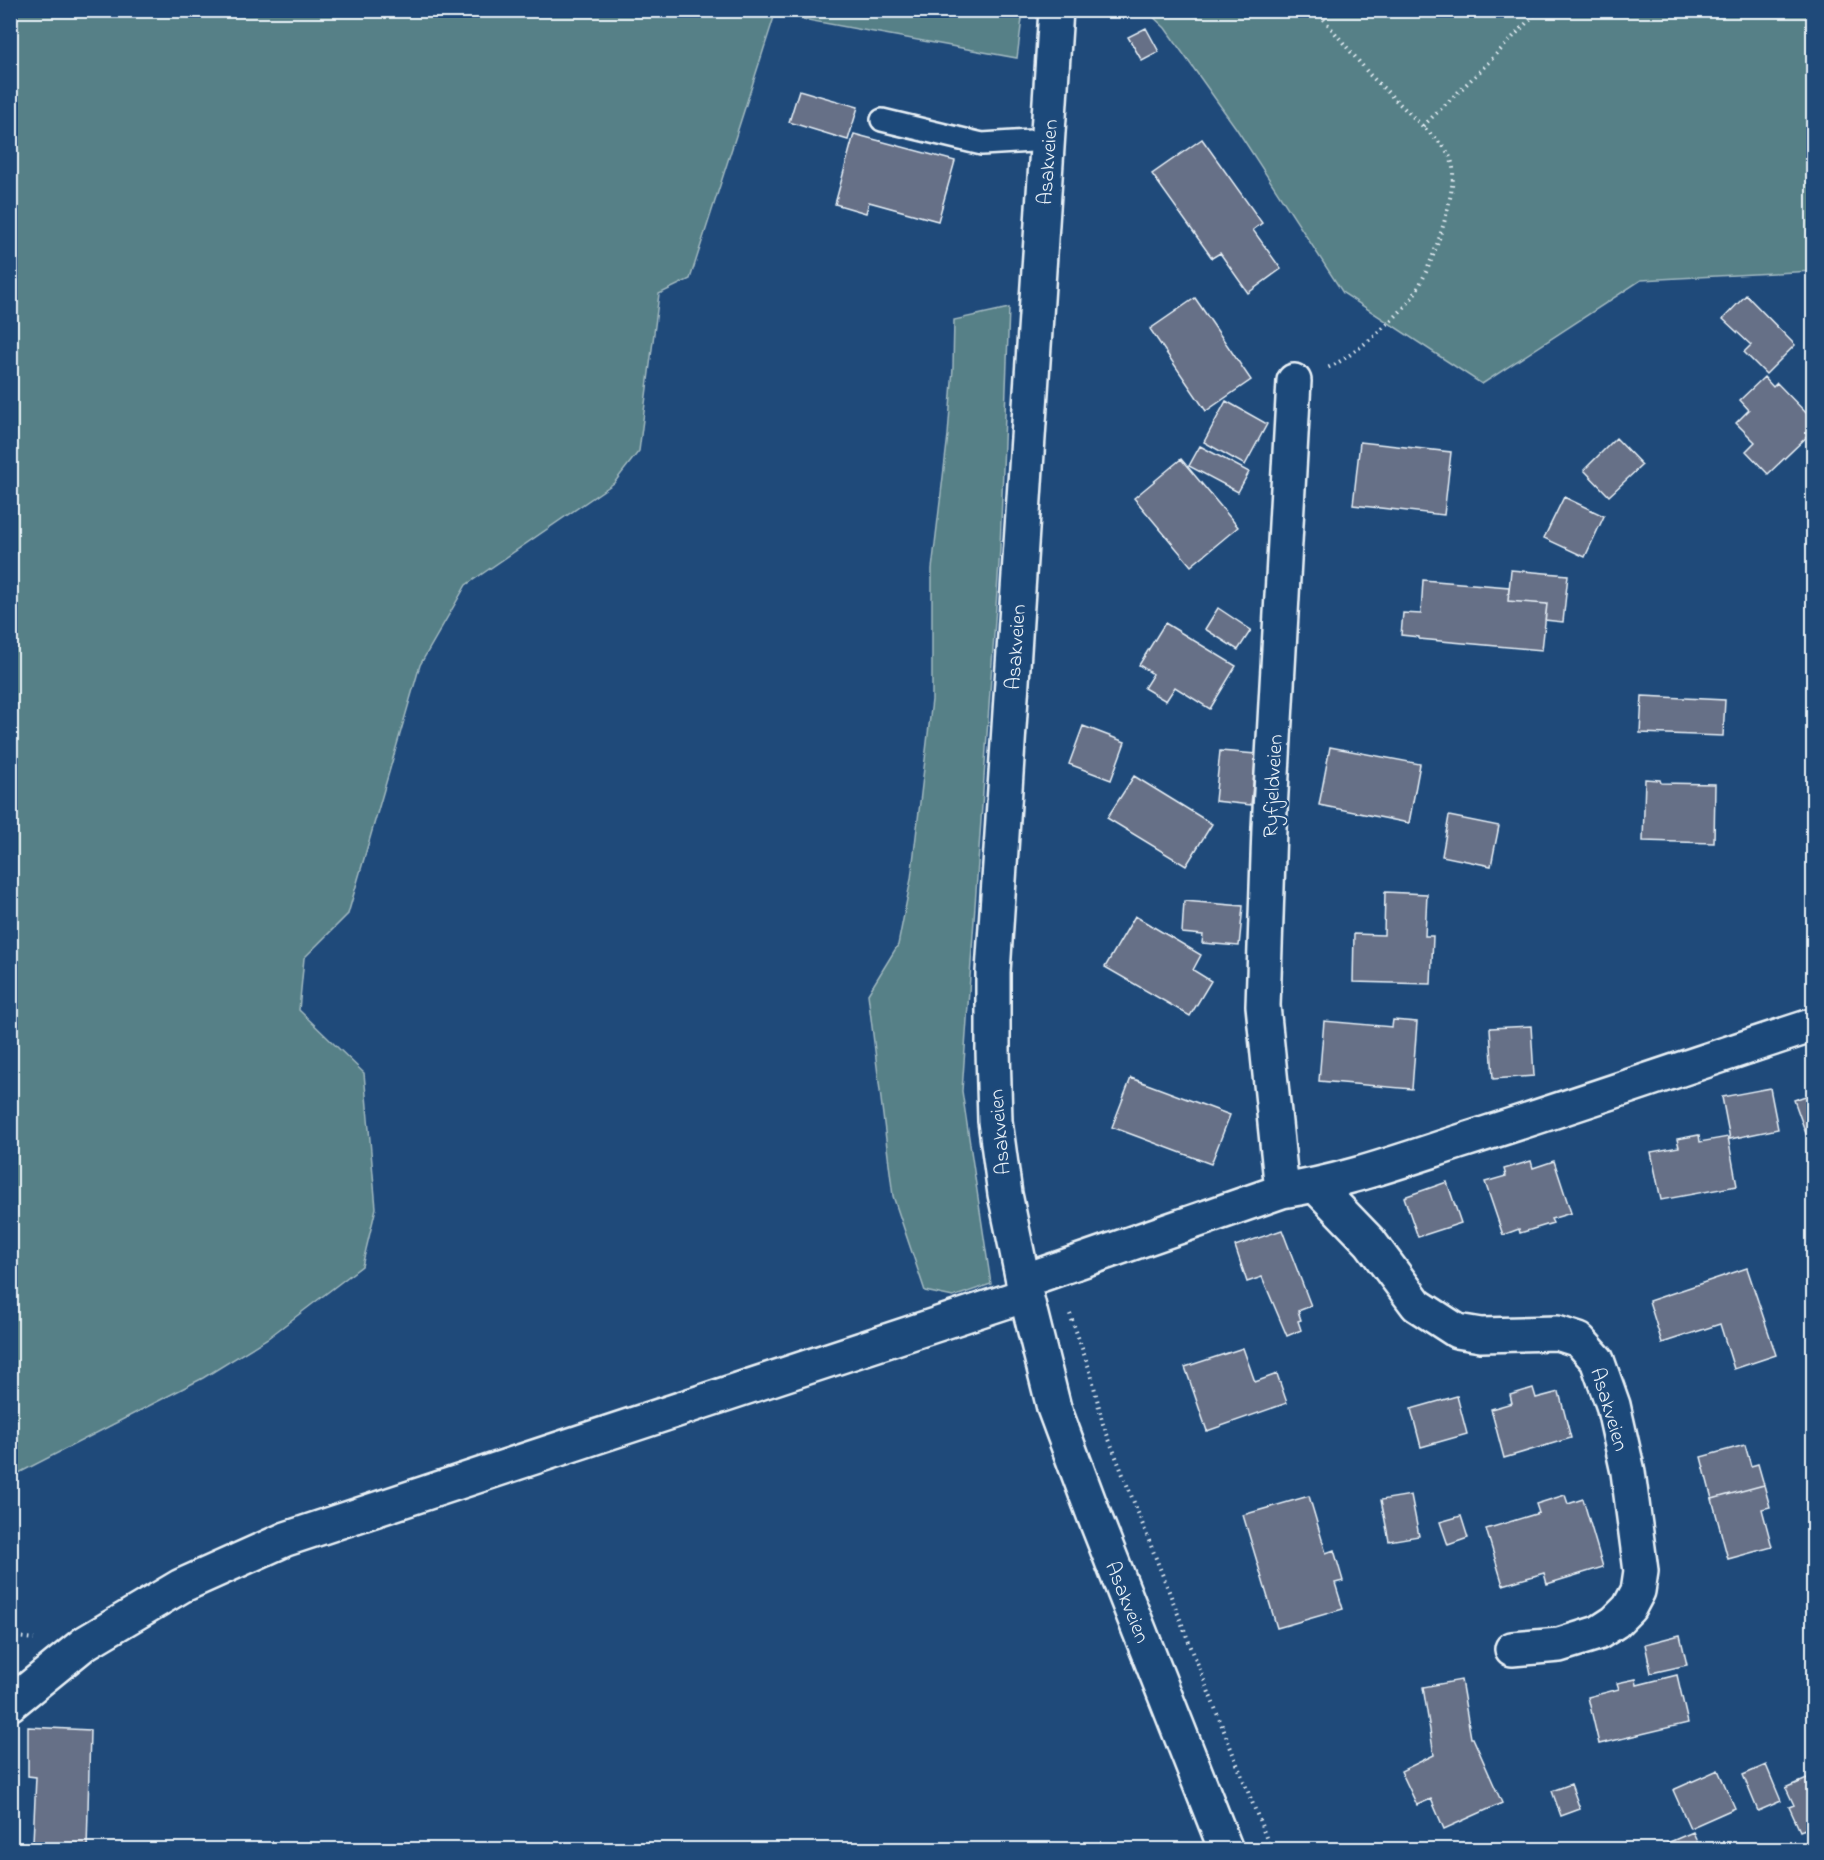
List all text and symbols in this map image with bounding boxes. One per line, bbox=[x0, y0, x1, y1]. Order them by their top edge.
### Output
street label: Asakveien bbox=[1031, 118, 1067, 206]
street label: Asakveien bbox=[999, 603, 1035, 691]
street label: Ryfjeldveien bbox=[1256, 734, 1294, 839]
street label: Asakveien bbox=[982, 1088, 1020, 1176]
street label: Asakveien bbox=[1581, 1364, 1635, 1455]
street label: Asakveien bbox=[1096, 1557, 1156, 1648]

